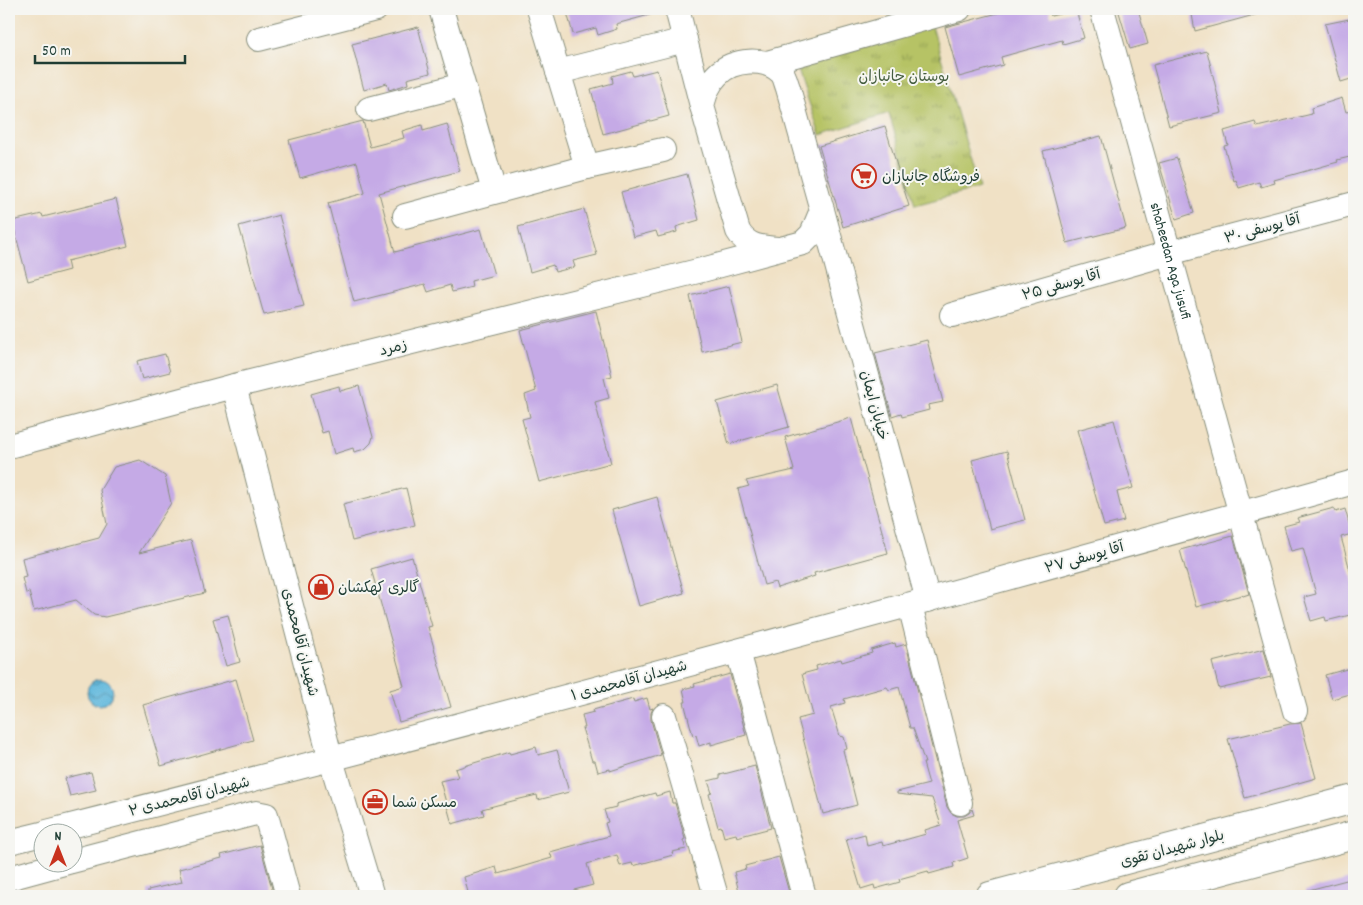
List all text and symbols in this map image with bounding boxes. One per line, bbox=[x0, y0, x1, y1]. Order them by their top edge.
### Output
scale bar bbox=[35, 32, 185, 64]
text: 50 m bbox=[42, 41, 71, 63]
park label: بوستان جانبازان bbox=[859, 67, 949, 89]
supermarket icon: فروشگاه جانبازان bbox=[851, 163, 877, 189]
place label: فروشگاه جانبازان bbox=[882, 167, 980, 189]
street label: shaheedan Aga jusufi bbox=[1143, 200, 1196, 322]
street label: آقا یوسفی ۳۰ bbox=[1222, 209, 1304, 251]
street label: آقا یوسفی ۲۵ bbox=[1020, 264, 1105, 308]
street label: زمرد bbox=[377, 335, 410, 363]
street label: خیابان ایمان bbox=[853, 368, 893, 443]
street label: آقا یوسفی ۲۷ bbox=[1042, 537, 1128, 581]
shop icon: گالری کهکشان bbox=[308, 574, 334, 600]
place label: گالری کهکشان bbox=[338, 578, 420, 600]
street label: شهیدان آقامحمدی bbox=[275, 586, 323, 699]
street label: شهیدان آقامحمدی ۱ bbox=[569, 656, 690, 708]
street label: شهیدان آقامحمدی ۲ bbox=[127, 772, 252, 824]
office icon: مسکن شما bbox=[362, 789, 388, 815]
place label: مسکن شما bbox=[392, 793, 457, 815]
north arrow bbox=[32, 822, 82, 872]
street label: بلوار شهیدان تقوی bbox=[1118, 825, 1227, 874]
text: N bbox=[55, 827, 62, 847]

